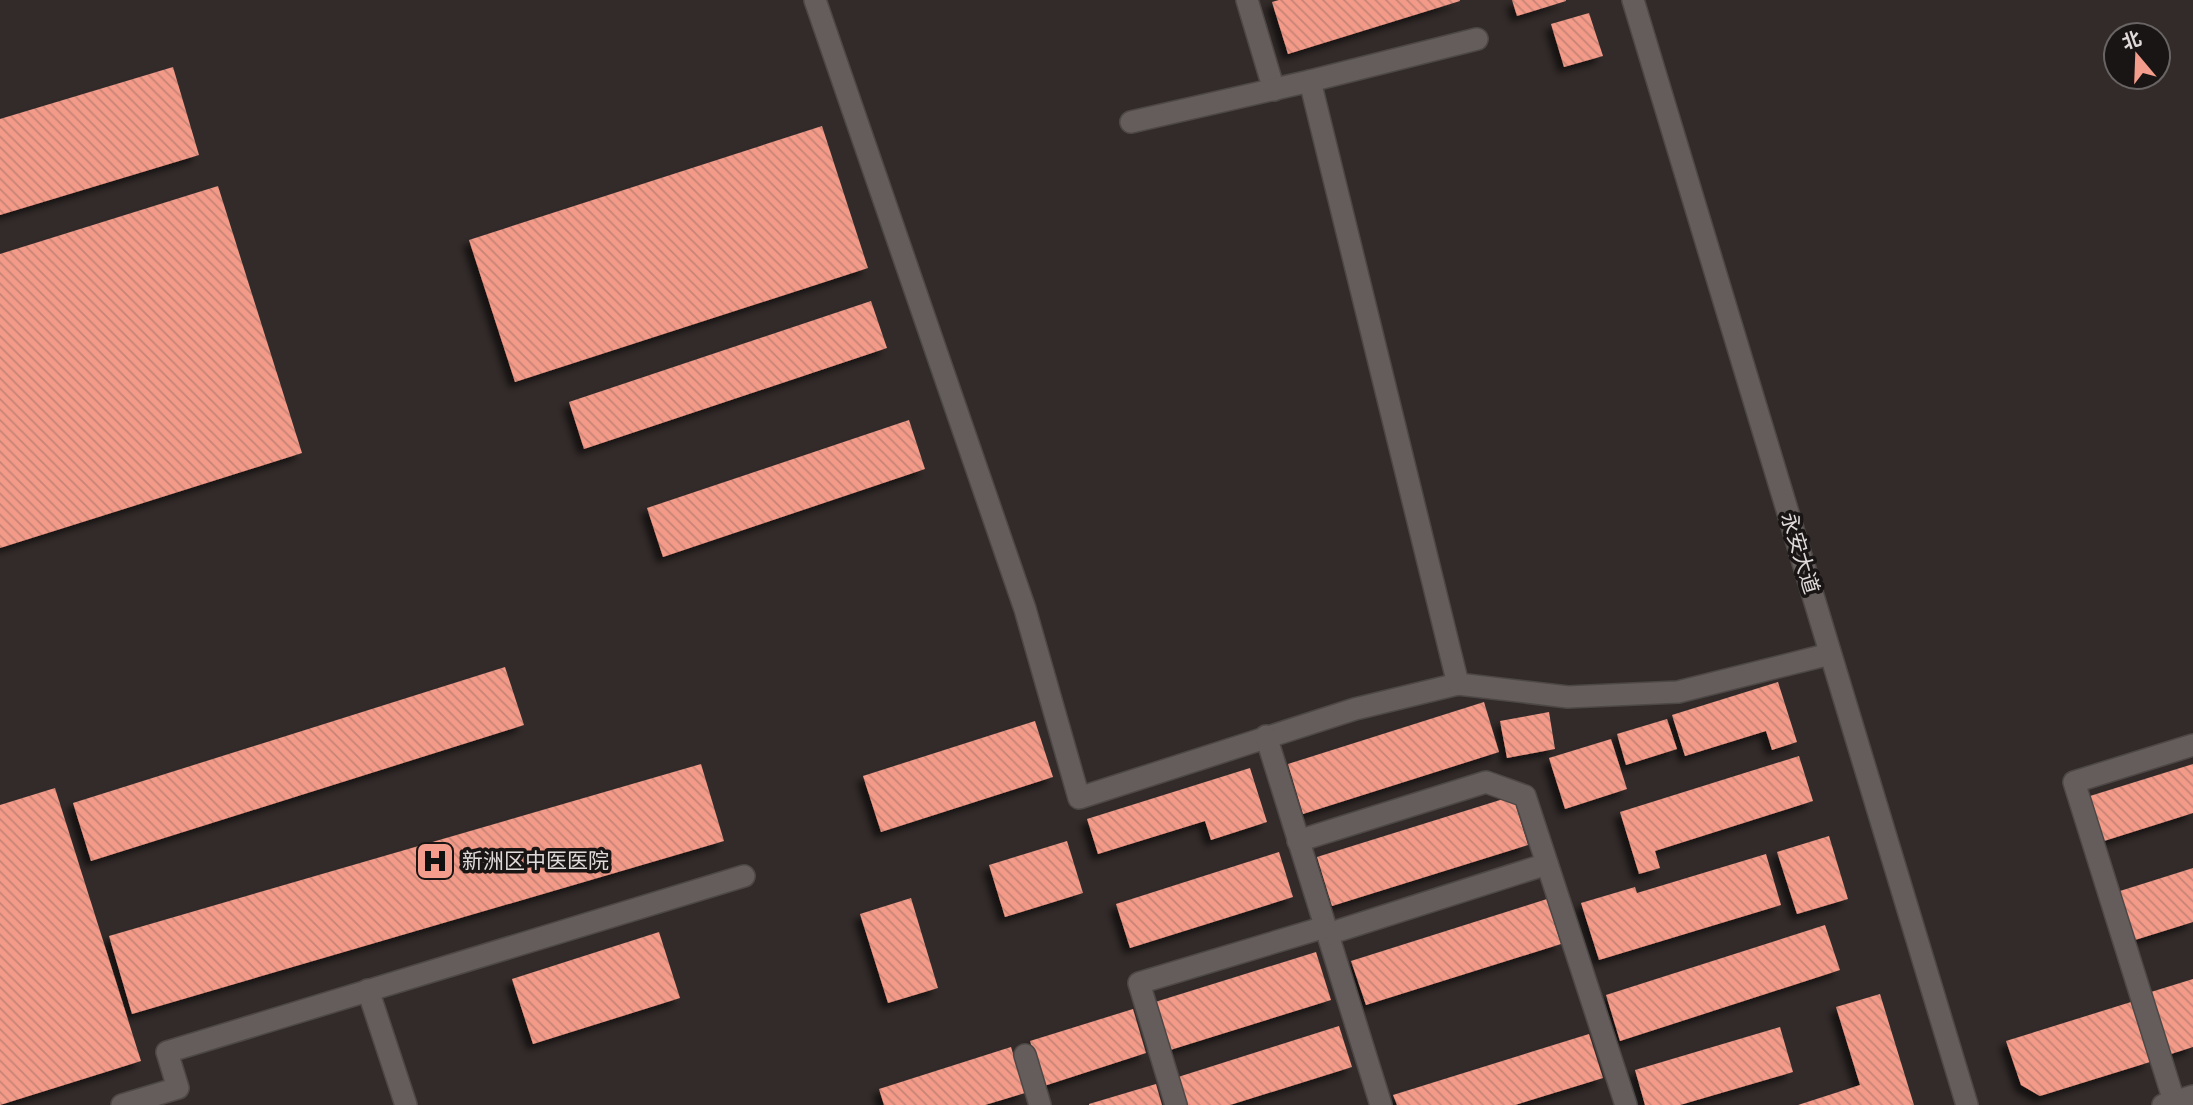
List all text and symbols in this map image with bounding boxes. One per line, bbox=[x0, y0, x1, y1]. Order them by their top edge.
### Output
north arrow bbox=[2102, 21, 2172, 91]
text: 北 bbox=[2119, 27, 2144, 53]
street label: 永安大道 bbox=[1777, 509, 1824, 596]
hospital icon: 新洲区中医医院 bbox=[414, 840, 456, 882]
place label: 新洲区中医医院 bbox=[462, 849, 609, 872]

